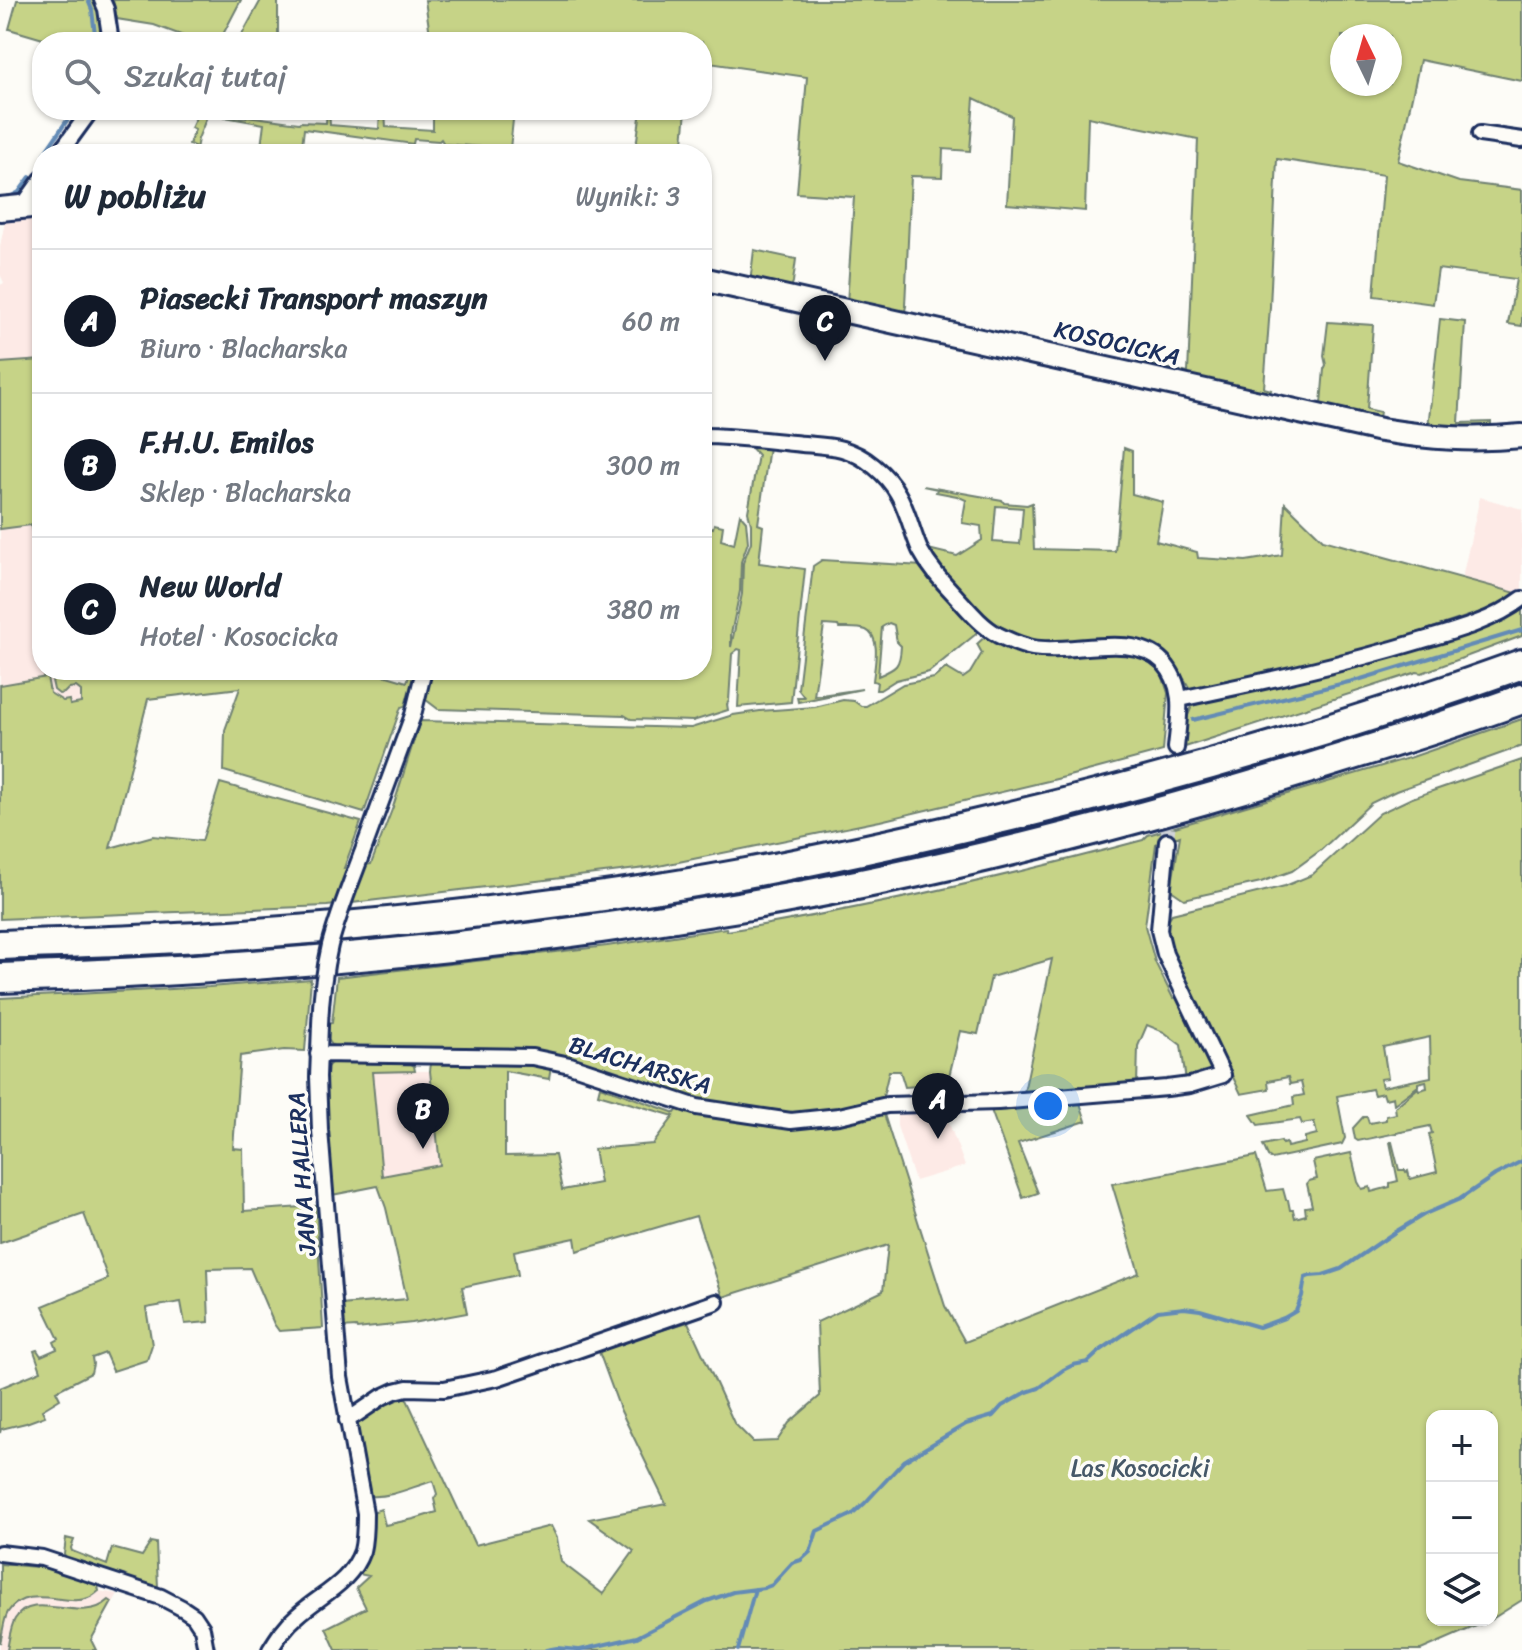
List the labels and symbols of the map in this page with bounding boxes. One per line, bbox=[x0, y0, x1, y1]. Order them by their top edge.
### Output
north arrow bbox=[1330, 24, 1402, 96]
pin: C bbox=[799, 295, 851, 361]
street label: KOSOCICKA bbox=[1050, 308, 1184, 378]
street label: BLACHARSKA bbox=[564, 1024, 716, 1106]
pin: A bbox=[912, 1073, 964, 1139]
pin: B bbox=[397, 1083, 449, 1149]
your location bbox=[1028, 1086, 1068, 1126]
street label: JANA HALLERA bbox=[275, 1091, 329, 1258]
park label: Las Kosocicki bbox=[1071, 1447, 1211, 1489]

